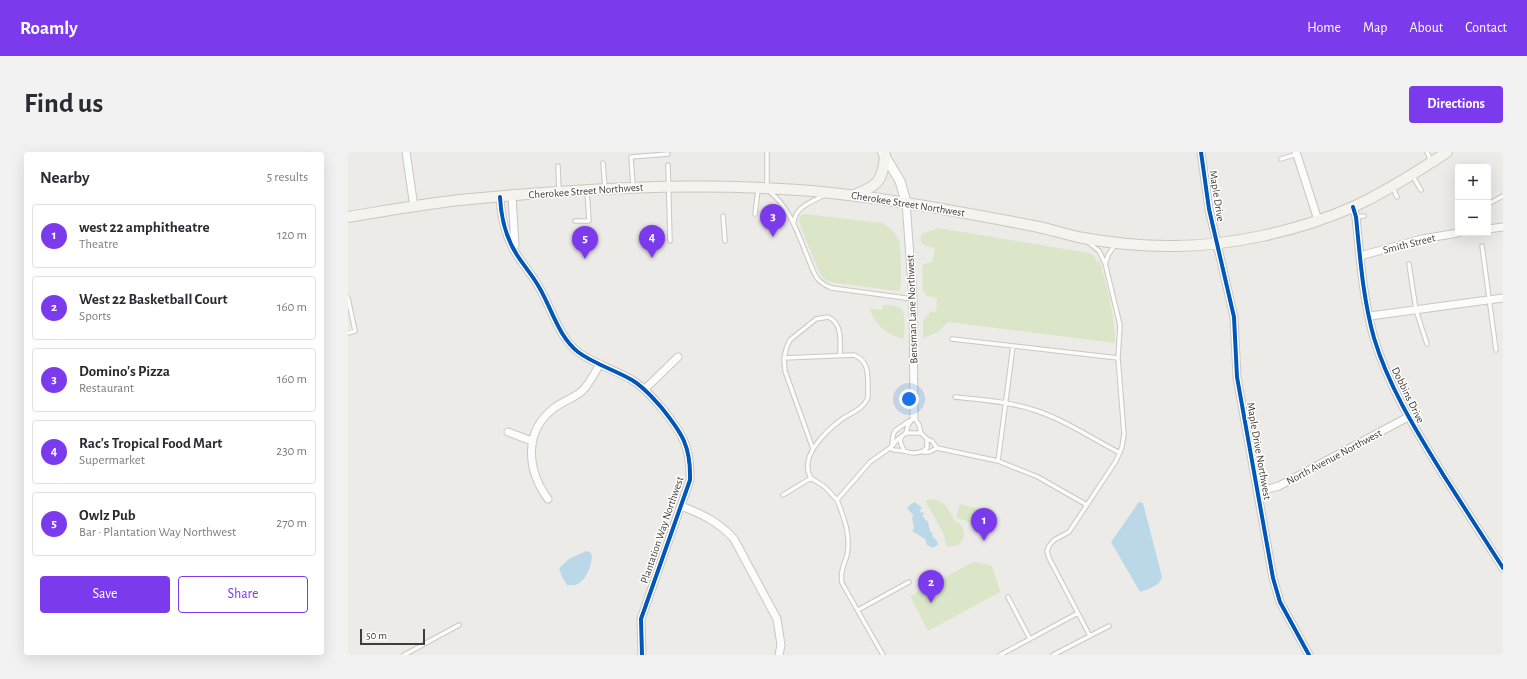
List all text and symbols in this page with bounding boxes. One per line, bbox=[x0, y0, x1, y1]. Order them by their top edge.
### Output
text: Roamly bbox=[20, 19, 78, 38]
text: Home bbox=[1307, 21, 1341, 35]
text: Map bbox=[1363, 21, 1387, 35]
text: About bbox=[1409, 21, 1443, 35]
text: Contact bbox=[1465, 21, 1507, 35]
button: Directions bbox=[1409, 86, 1503, 123]
text: Find us bbox=[24, 90, 103, 118]
map controls bbox=[1455, 164, 1491, 236]
button: + bbox=[1455, 164, 1491, 200]
text: Nearby bbox=[40, 169, 90, 186]
street label: Maple Drive bbox=[1208, 170, 1226, 222]
text: 5 results bbox=[267, 171, 308, 184]
street label: Cherokee Street Northwest bbox=[528, 181, 644, 200]
street label: Cherokee Street Northwest bbox=[850, 190, 966, 219]
button: − bbox=[1455, 200, 1491, 236]
pin: 3 bbox=[760, 204, 786, 237]
text: west 22 amphitheatre bbox=[79, 220, 210, 235]
pin: 4 bbox=[639, 225, 665, 258]
pin: 5 bbox=[572, 226, 598, 259]
text: 1 bbox=[52, 229, 56, 242]
text: 120 m bbox=[277, 229, 307, 242]
street label: Smith Street bbox=[1382, 232, 1437, 256]
text: Theatre bbox=[79, 238, 118, 251]
street label: Bensman Lane Northwest bbox=[905, 254, 919, 364]
text: West 22 Basketball Court bbox=[79, 292, 228, 307]
text: 2 bbox=[51, 301, 57, 314]
text: 160 m bbox=[277, 301, 307, 314]
text: Sports bbox=[79, 310, 111, 323]
text: Domino's Pizza bbox=[79, 364, 170, 379]
street label: Dobbins Drive bbox=[1390, 365, 1426, 425]
text: 3 bbox=[51, 373, 57, 386]
text: 160 m bbox=[277, 373, 307, 386]
text: Restaurant bbox=[79, 382, 134, 395]
your location bbox=[899, 389, 919, 409]
street label: Maple Drive Northwest bbox=[1245, 401, 1273, 501]
street label: North Avenue Northwest bbox=[1285, 427, 1384, 487]
text: Rac's Tropical Food Mart bbox=[79, 436, 222, 451]
text: 4 bbox=[51, 445, 57, 458]
text: 230 m bbox=[276, 445, 307, 458]
text: Supermarket bbox=[79, 454, 145, 467]
street label: Plantation Way Northwest bbox=[639, 475, 686, 585]
text: Owlz Pub bbox=[79, 508, 136, 523]
pin: 1 bbox=[971, 508, 997, 541]
text: 5 bbox=[51, 517, 57, 530]
text: 270 m bbox=[276, 517, 307, 530]
text: Bar · Plantation Way Northwest bbox=[79, 526, 236, 539]
pin: 2 bbox=[918, 570, 944, 603]
button: Save bbox=[40, 576, 170, 613]
button: Share bbox=[178, 576, 308, 613]
scale bar bbox=[360, 627, 425, 646]
text: 50 m bbox=[366, 630, 387, 641]

